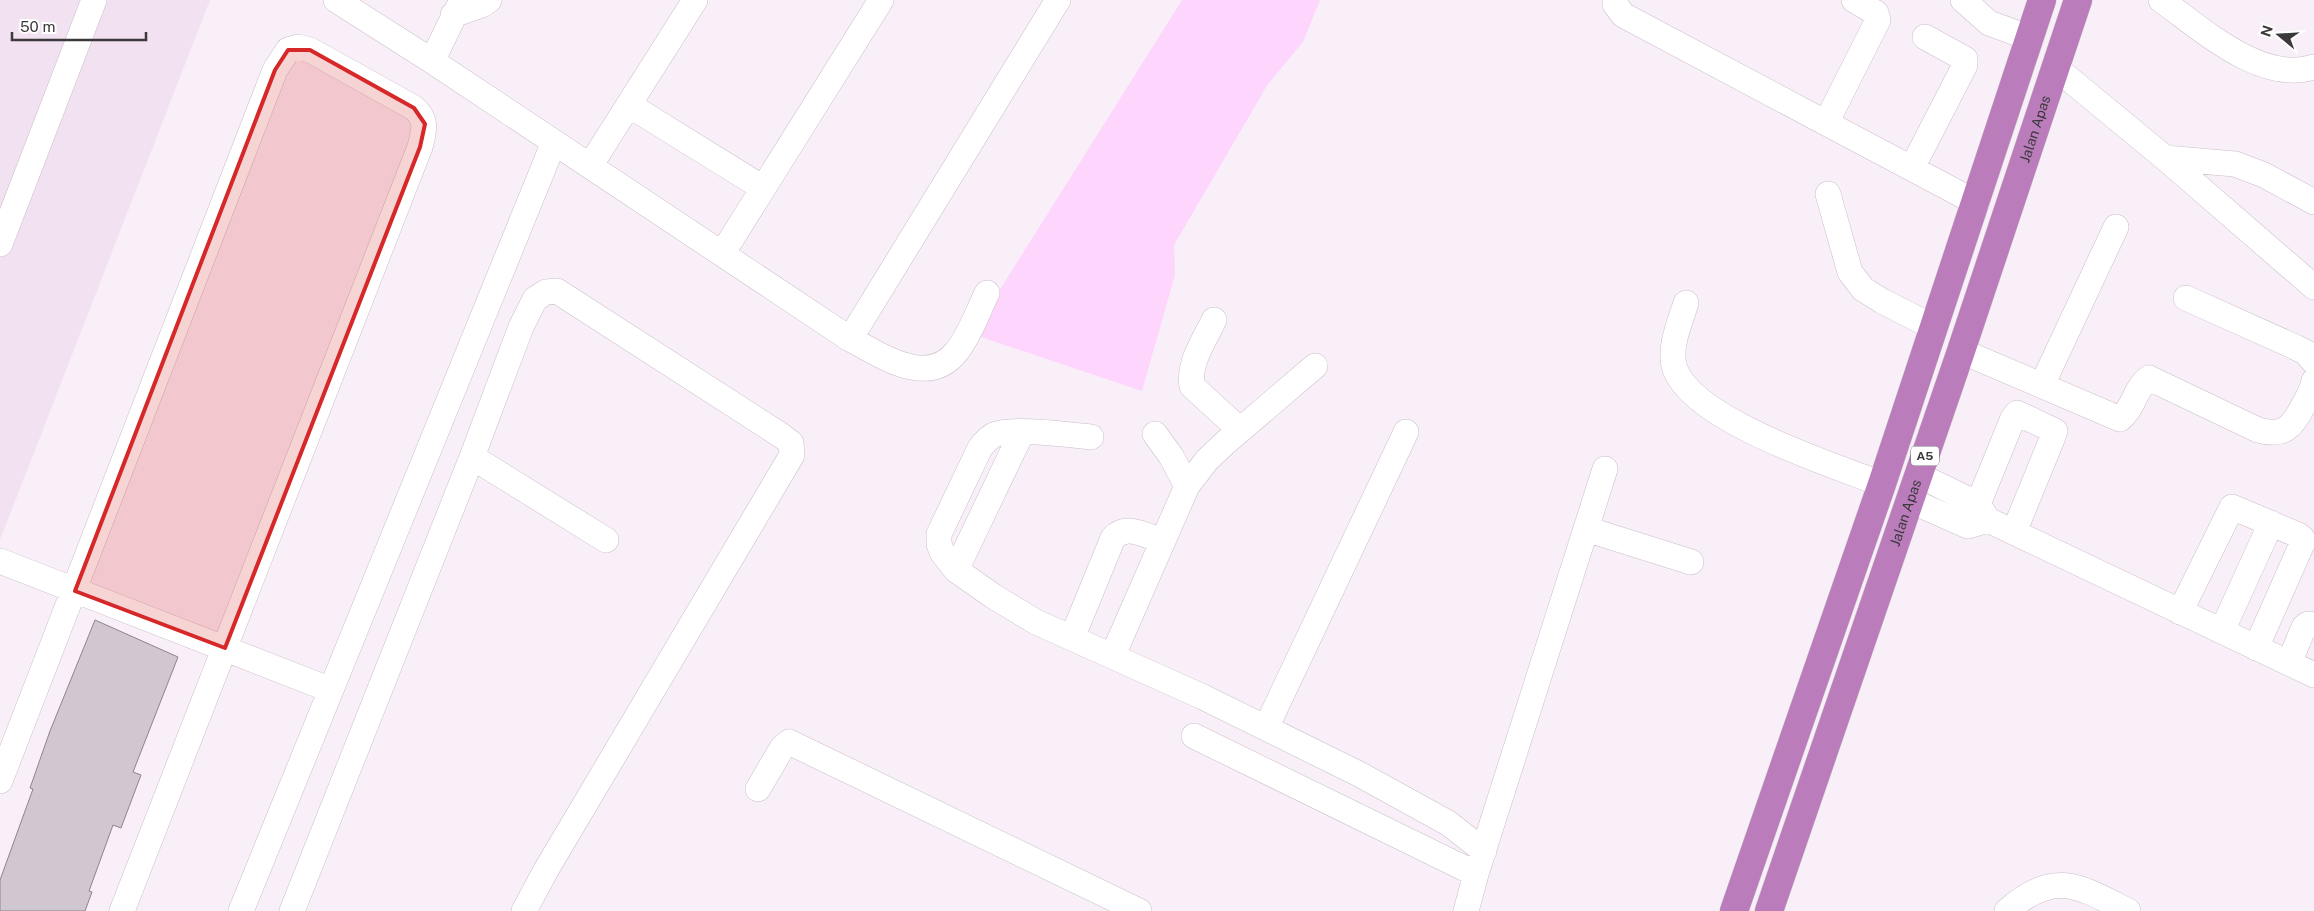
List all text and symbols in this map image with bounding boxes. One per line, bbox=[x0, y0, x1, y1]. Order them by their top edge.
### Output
scale bar bbox=[12, 10, 146, 42]
north arrow bbox=[2254, 10, 2304, 60]
text: 50 m bbox=[20, 18, 55, 35]
text: N bbox=[2257, 23, 2276, 39]
street label: Jalan Apas bbox=[2016, 93, 2054, 165]
road number: A5 bbox=[1911, 446, 1939, 466]
street label: Jalan Apas bbox=[1887, 477, 1924, 548]

